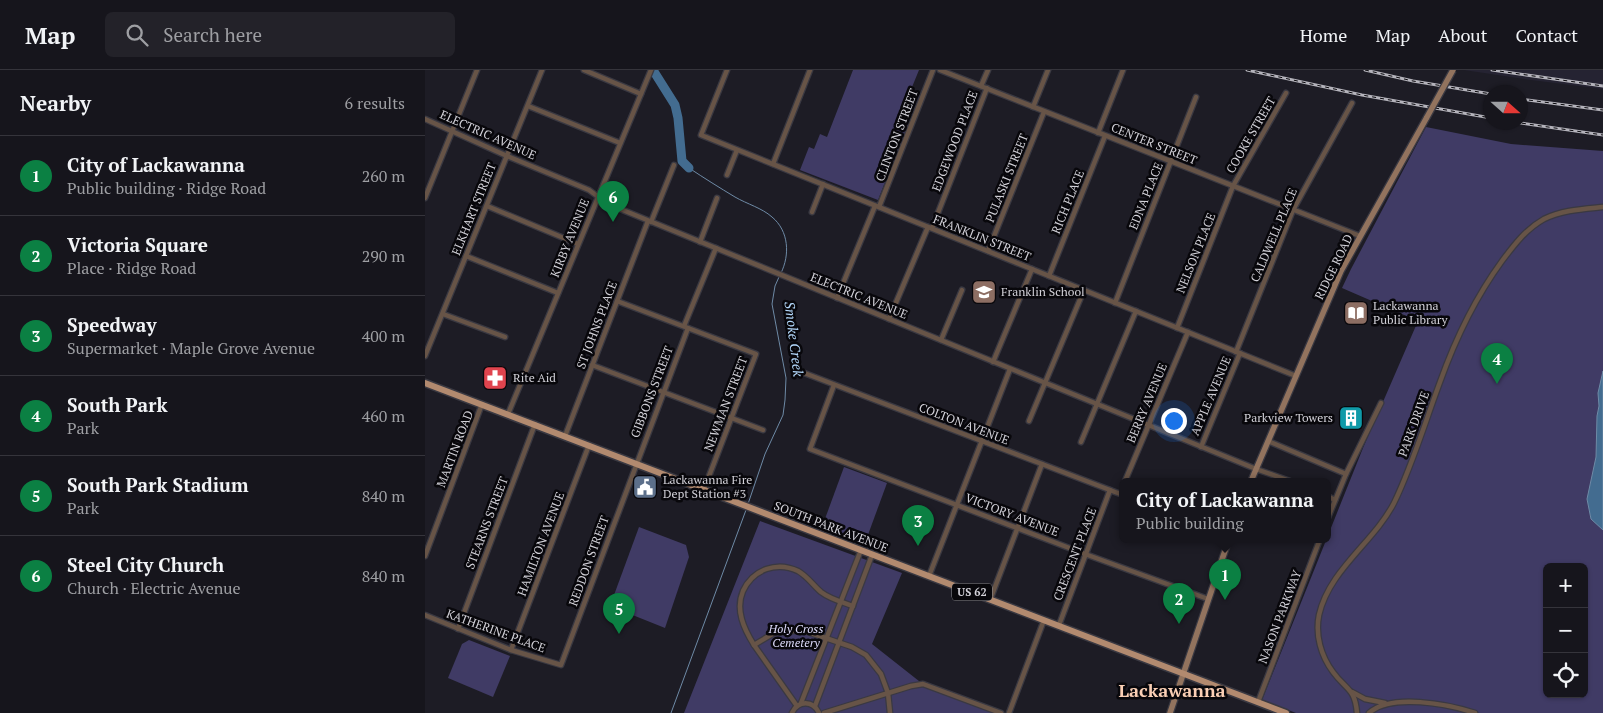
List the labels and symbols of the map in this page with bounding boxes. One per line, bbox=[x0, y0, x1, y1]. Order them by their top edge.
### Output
north arrow bbox=[1483, 85, 1528, 130]
street label: CLINTON STREET bbox=[872, 86, 921, 183]
street label: EDGEWOOD PLACE bbox=[928, 88, 981, 193]
street label: COOKE STREET bbox=[1223, 93, 1279, 176]
street label: ELECTRIC AVENUE bbox=[438, 107, 539, 162]
street label: CENTER STREET bbox=[1109, 119, 1200, 168]
street label: PULASKI STREET bbox=[982, 131, 1031, 224]
street label: ELKHART STREET bbox=[448, 160, 499, 257]
street label: EDNA PLACE bbox=[1125, 160, 1166, 232]
street label: RICH PLACE bbox=[1048, 168, 1087, 236]
pin: 6 bbox=[597, 181, 629, 222]
street label: CALDWELL PLACE bbox=[1247, 186, 1300, 284]
street label: KIRBY AVENUE bbox=[547, 196, 592, 279]
street label: NELSON PLACE bbox=[1173, 210, 1218, 295]
street label: FRANKLIN STREET bbox=[931, 211, 1034, 264]
street label: RIDGE ROAD bbox=[1311, 232, 1356, 302]
street label: ELECTRIC AVENUE bbox=[808, 269, 910, 322]
street label: ST JOHNS PLACE bbox=[573, 279, 620, 371]
school or university icon: Franklin School bbox=[971, 279, 997, 305]
place label: Franklin School bbox=[1001, 284, 1085, 299]
place label: Lackawanna Public Library bbox=[1373, 298, 1449, 327]
water label: Smoke Creek bbox=[780, 300, 809, 378]
library icon: Lackawanna Public Library bbox=[1343, 300, 1369, 326]
street label: GIBBONS STREET bbox=[627, 343, 676, 440]
pin: 4 bbox=[1481, 343, 1513, 384]
street label: NEWMAN STREET bbox=[701, 354, 751, 453]
street label: APPLE AVENUE bbox=[1187, 354, 1234, 438]
street label: BERRY AVENUE bbox=[1123, 361, 1170, 445]
pharmacy icon: Rite Aid bbox=[482, 365, 508, 391]
place label: Rite Aid bbox=[513, 370, 556, 385]
street label: PARK DRIVE bbox=[1395, 389, 1432, 459]
street label: COLTON AVENUE bbox=[917, 399, 1011, 448]
building icon: Parkview Towers bbox=[1338, 405, 1364, 431]
street label: MARTIN ROAD bbox=[433, 408, 476, 489]
your location bbox=[1161, 408, 1187, 434]
place label: Parkview Towers bbox=[1244, 410, 1333, 425]
place label: Lackawanna Fire Dept Station #3 bbox=[663, 472, 752, 501]
street label: STEARNS STREET bbox=[462, 474, 511, 571]
public building icon: Lackawanna Fire Dept Station #3 bbox=[632, 474, 658, 500]
street label: HAMILTON AVENUE bbox=[514, 490, 567, 598]
street label: VICTORY AVENUE bbox=[963, 490, 1061, 539]
street label: SOUTH PARK AVENUE bbox=[772, 498, 890, 555]
pin: 3 bbox=[902, 505, 934, 546]
street label: CRESCENT PLACE bbox=[1050, 505, 1099, 603]
street label: REDDON STREET bbox=[565, 513, 612, 608]
pin: 1 bbox=[1209, 559, 1241, 600]
street label: NASON PARKWAY bbox=[1255, 568, 1304, 666]
pin: 2 bbox=[1163, 583, 1195, 624]
road number: US 62 bbox=[952, 584, 992, 600]
pin: 5 bbox=[603, 593, 635, 634]
street label: KATHERINE PLACE bbox=[445, 606, 548, 655]
park label: Holy Cross Cemetery bbox=[768, 621, 823, 650]
district label: Lackawanna bbox=[1118, 678, 1226, 702]

